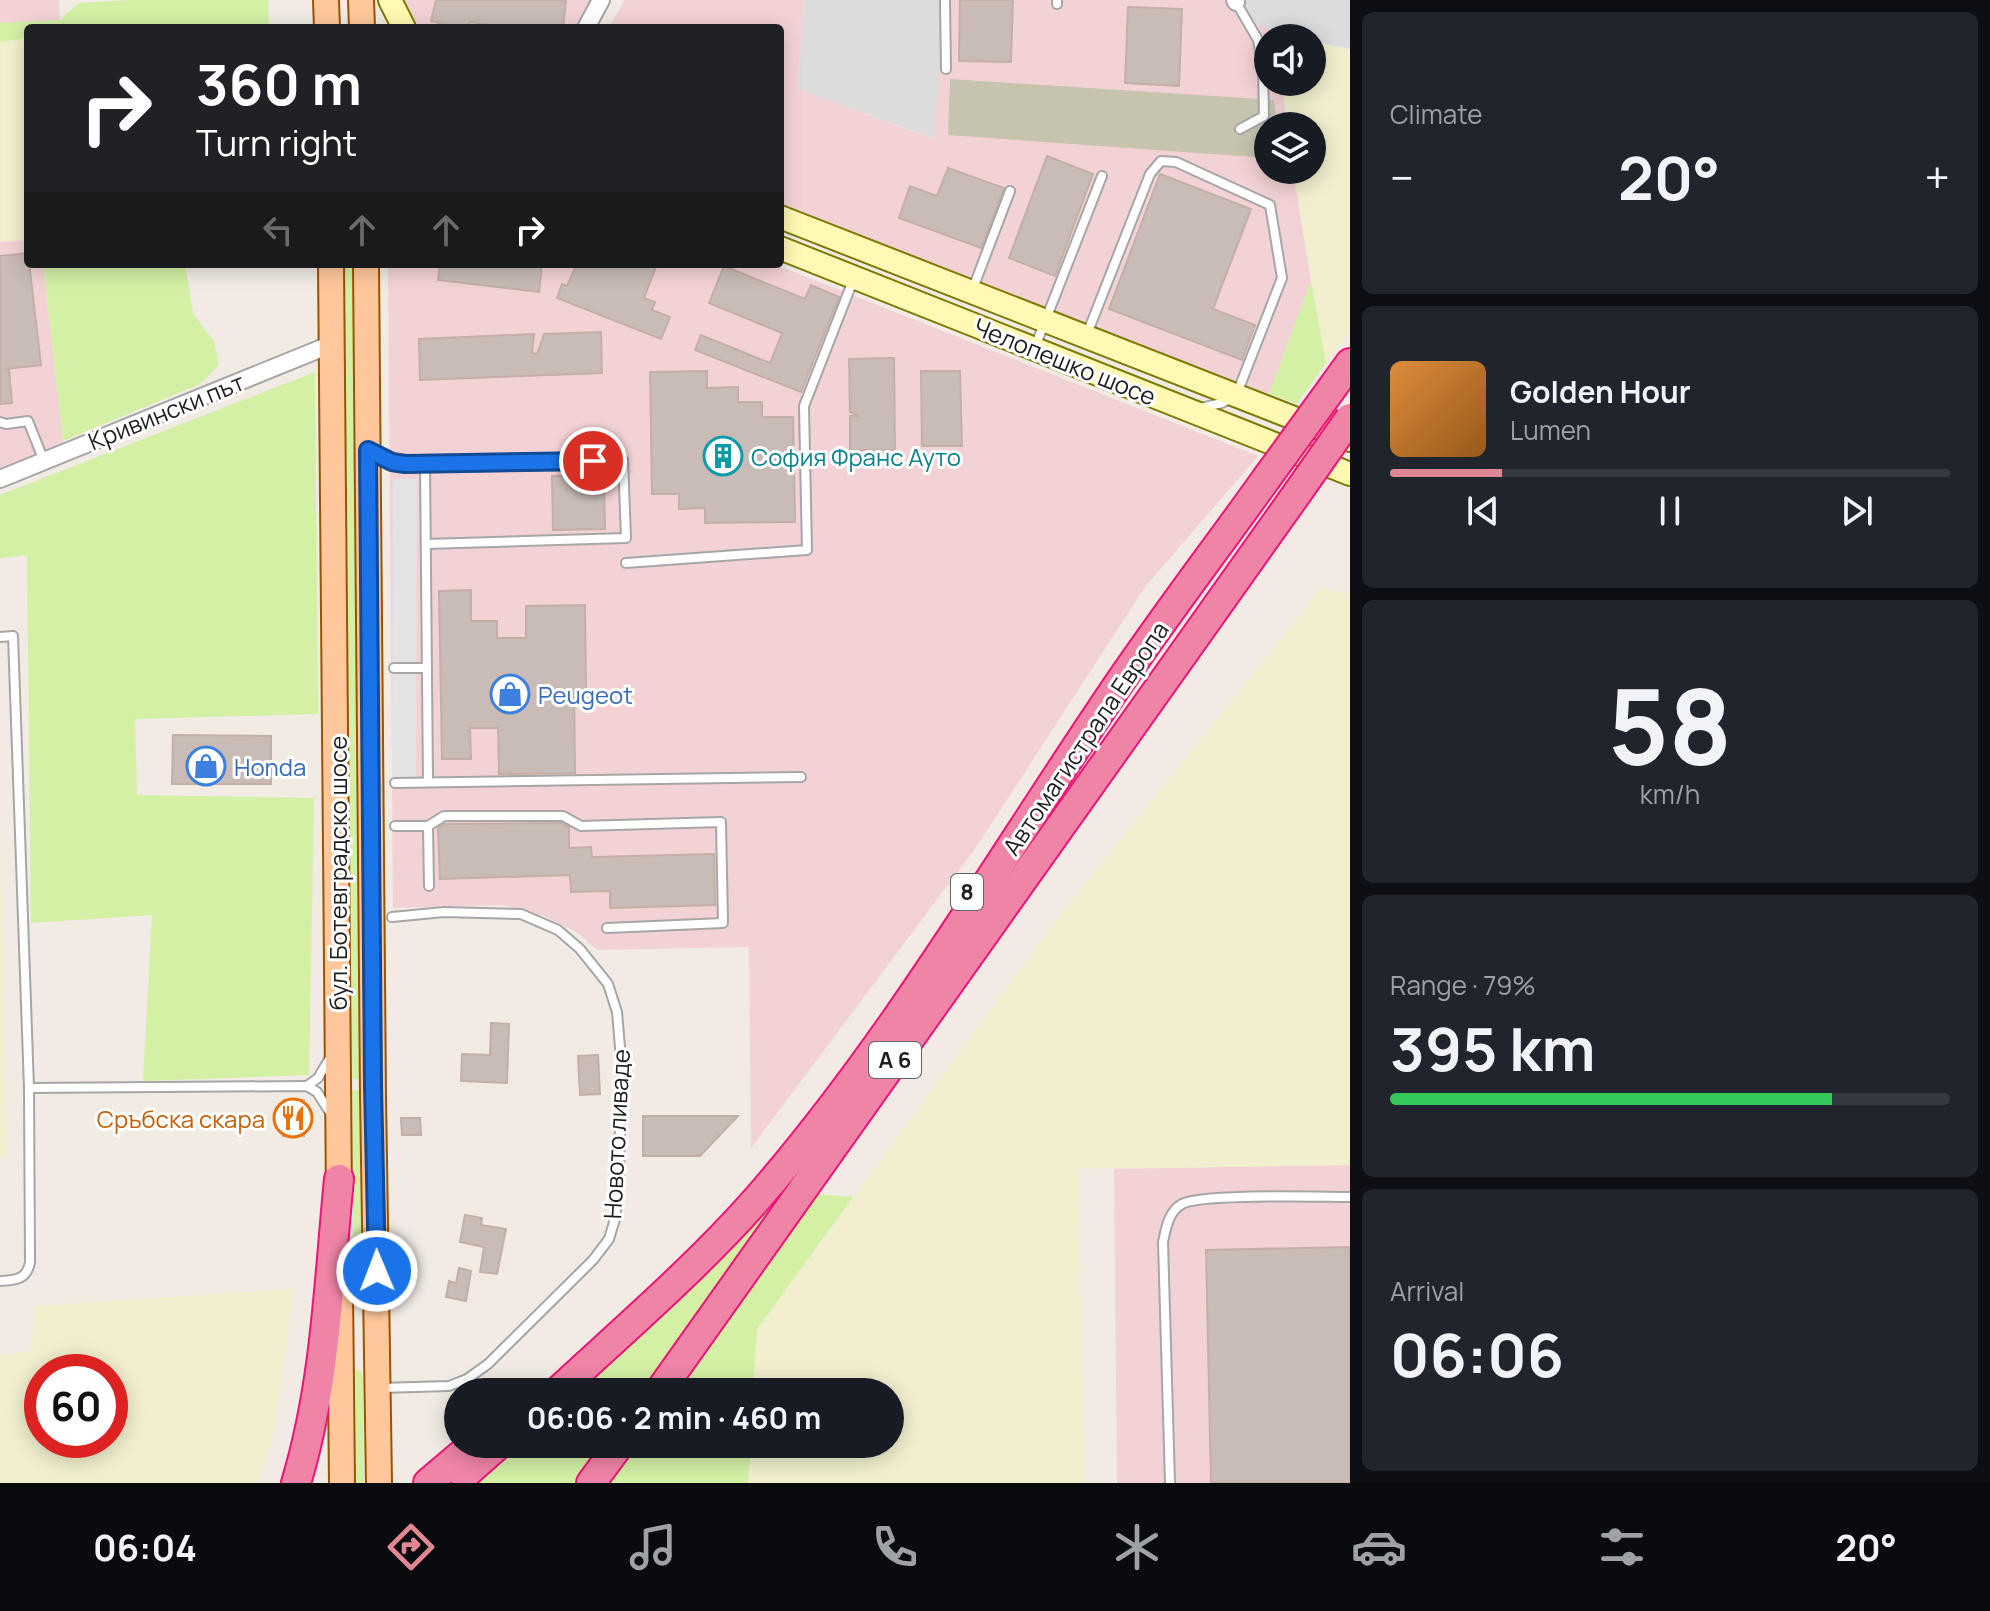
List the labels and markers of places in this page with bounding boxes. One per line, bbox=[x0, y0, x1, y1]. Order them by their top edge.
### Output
pin bbox=[559, 427, 627, 495]
building icon: София Франс Ауто bbox=[702, 435, 744, 477]
place label: София Франс Ауто bbox=[751, 440, 961, 473]
shop icon: Peugeot bbox=[489, 673, 531, 715]
place label: Peugeot bbox=[538, 678, 633, 711]
shop icon: Honda bbox=[185, 745, 227, 787]
place label: Honda bbox=[234, 750, 306, 783]
restaurant icon: Сръбска скара bbox=[272, 1097, 314, 1139]
place label: Сръбска скара bbox=[97, 1102, 265, 1135]

